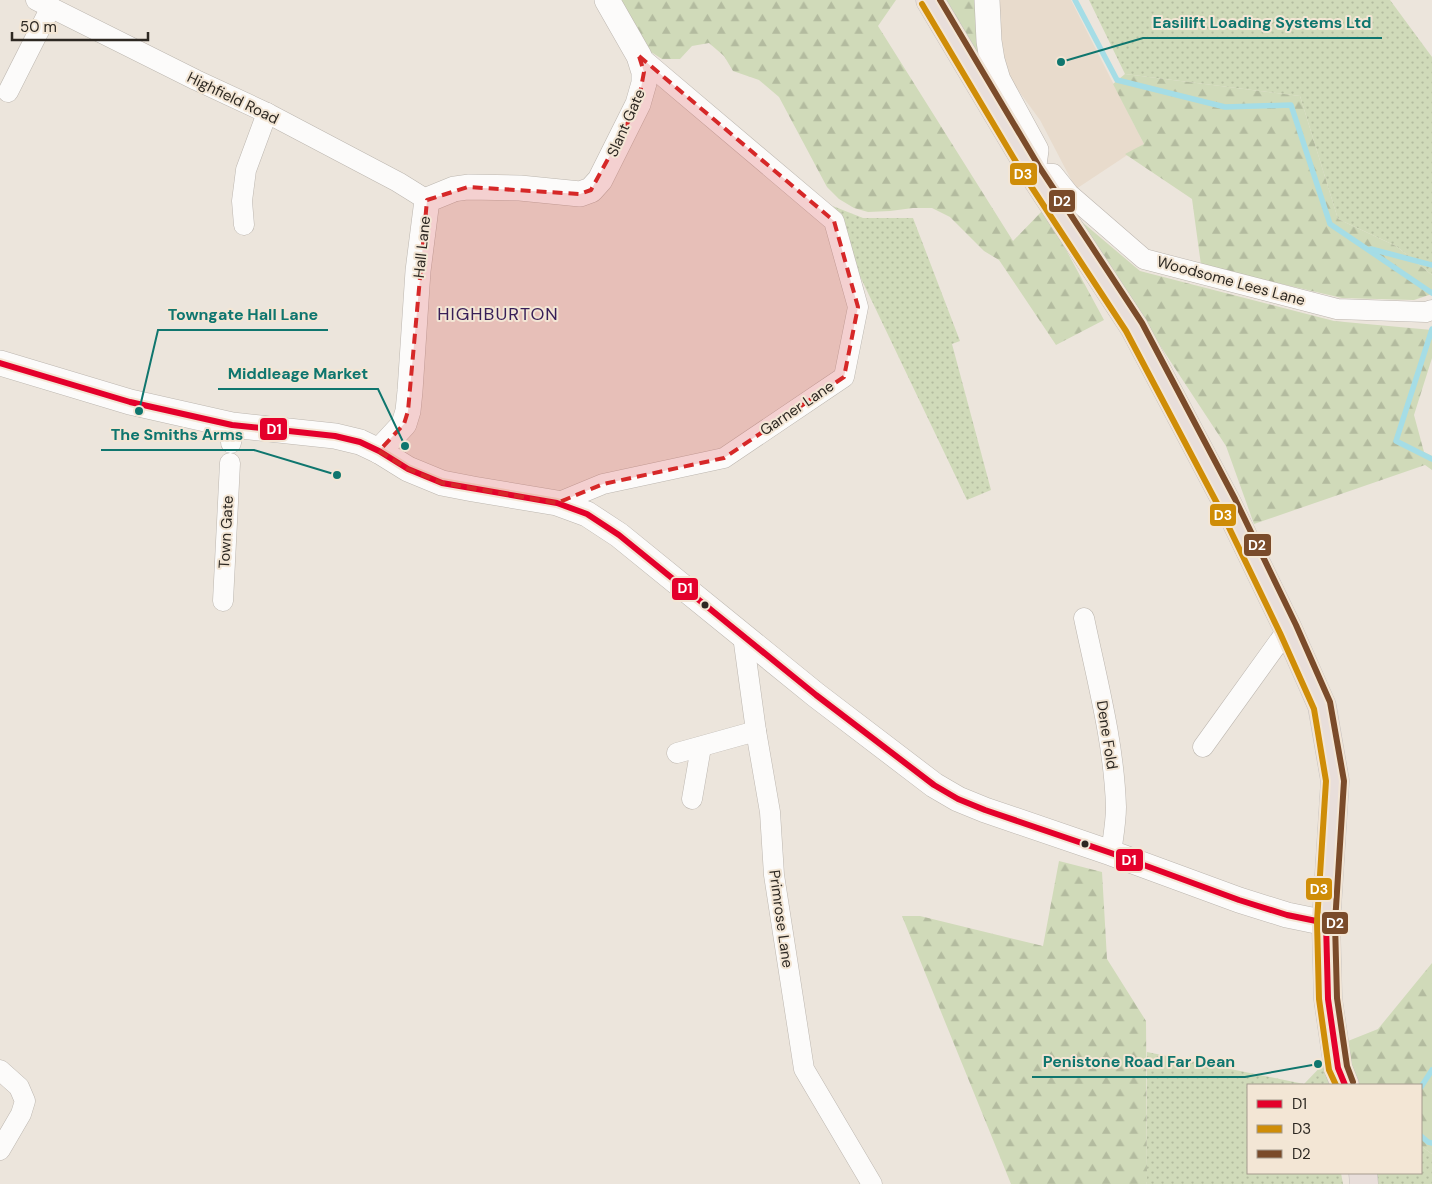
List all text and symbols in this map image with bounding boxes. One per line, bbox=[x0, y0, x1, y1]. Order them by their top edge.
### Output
callout: Easilift Loading Systems Ltd bbox=[1143, 7, 1382, 38]
scale bar bbox=[12, 10, 149, 42]
text: Easilift Loading Systems Ltd bbox=[1153, 12, 1371, 33]
text: 50 m bbox=[20, 17, 57, 37]
street label: Highfield Road bbox=[184, 67, 282, 129]
street label: Slant Gate bbox=[602, 86, 650, 160]
line badge: D3 bbox=[1009, 162, 1038, 186]
text: D3 bbox=[1014, 165, 1032, 183]
line badge: D2 bbox=[1048, 189, 1076, 213]
text: D2 bbox=[1053, 192, 1071, 210]
street label: Hall Lane bbox=[409, 215, 435, 279]
street label: Woodsome Lees Lane bbox=[1155, 252, 1307, 310]
callout: Towngate Hall Lane bbox=[158, 299, 328, 330]
district label: HIGHBURTON bbox=[437, 302, 559, 326]
text: Towngate Hall Lane bbox=[168, 304, 318, 325]
callout: Middleage Market bbox=[218, 358, 378, 389]
text: Middleage Market bbox=[228, 363, 368, 384]
street label: Garner Lane bbox=[756, 376, 838, 440]
line badge: D1 bbox=[259, 417, 288, 441]
callout: The Smiths Arms bbox=[101, 419, 254, 450]
text: D1 bbox=[267, 420, 282, 438]
text: The Smiths Arms bbox=[111, 424, 243, 445]
street label: Town Gate bbox=[214, 495, 238, 569]
line badge: D3 bbox=[1209, 503, 1237, 527]
text: D3 bbox=[1214, 506, 1232, 524]
line badge: D2 bbox=[1243, 533, 1272, 557]
text: D2 bbox=[1248, 536, 1266, 554]
line badge: D1 bbox=[671, 577, 699, 601]
text: D1 bbox=[678, 579, 693, 597]
unlabelled marker bbox=[700, 600, 710, 610]
street label: Dene Fold bbox=[1092, 699, 1122, 771]
unlabelled marker bbox=[1080, 839, 1090, 849]
line badge: D1 bbox=[1115, 848, 1144, 872]
text: D1 bbox=[1122, 851, 1137, 869]
street label: Primrose Lane bbox=[764, 869, 798, 969]
line badge: D3 bbox=[1305, 877, 1333, 901]
text: D3 bbox=[1310, 880, 1328, 898]
line badge: D2 bbox=[1321, 911, 1349, 935]
text: D2 bbox=[1326, 914, 1344, 932]
callout: Penistone Road Far Dean bbox=[1032, 1046, 1245, 1077]
text: Penistone Road Far Dean bbox=[1043, 1051, 1235, 1072]
legend bbox=[1247, 1084, 1422, 1174]
text: D1 bbox=[1292, 1094, 1307, 1114]
text: D3 bbox=[1292, 1119, 1311, 1139]
text: D2 bbox=[1292, 1144, 1311, 1164]

